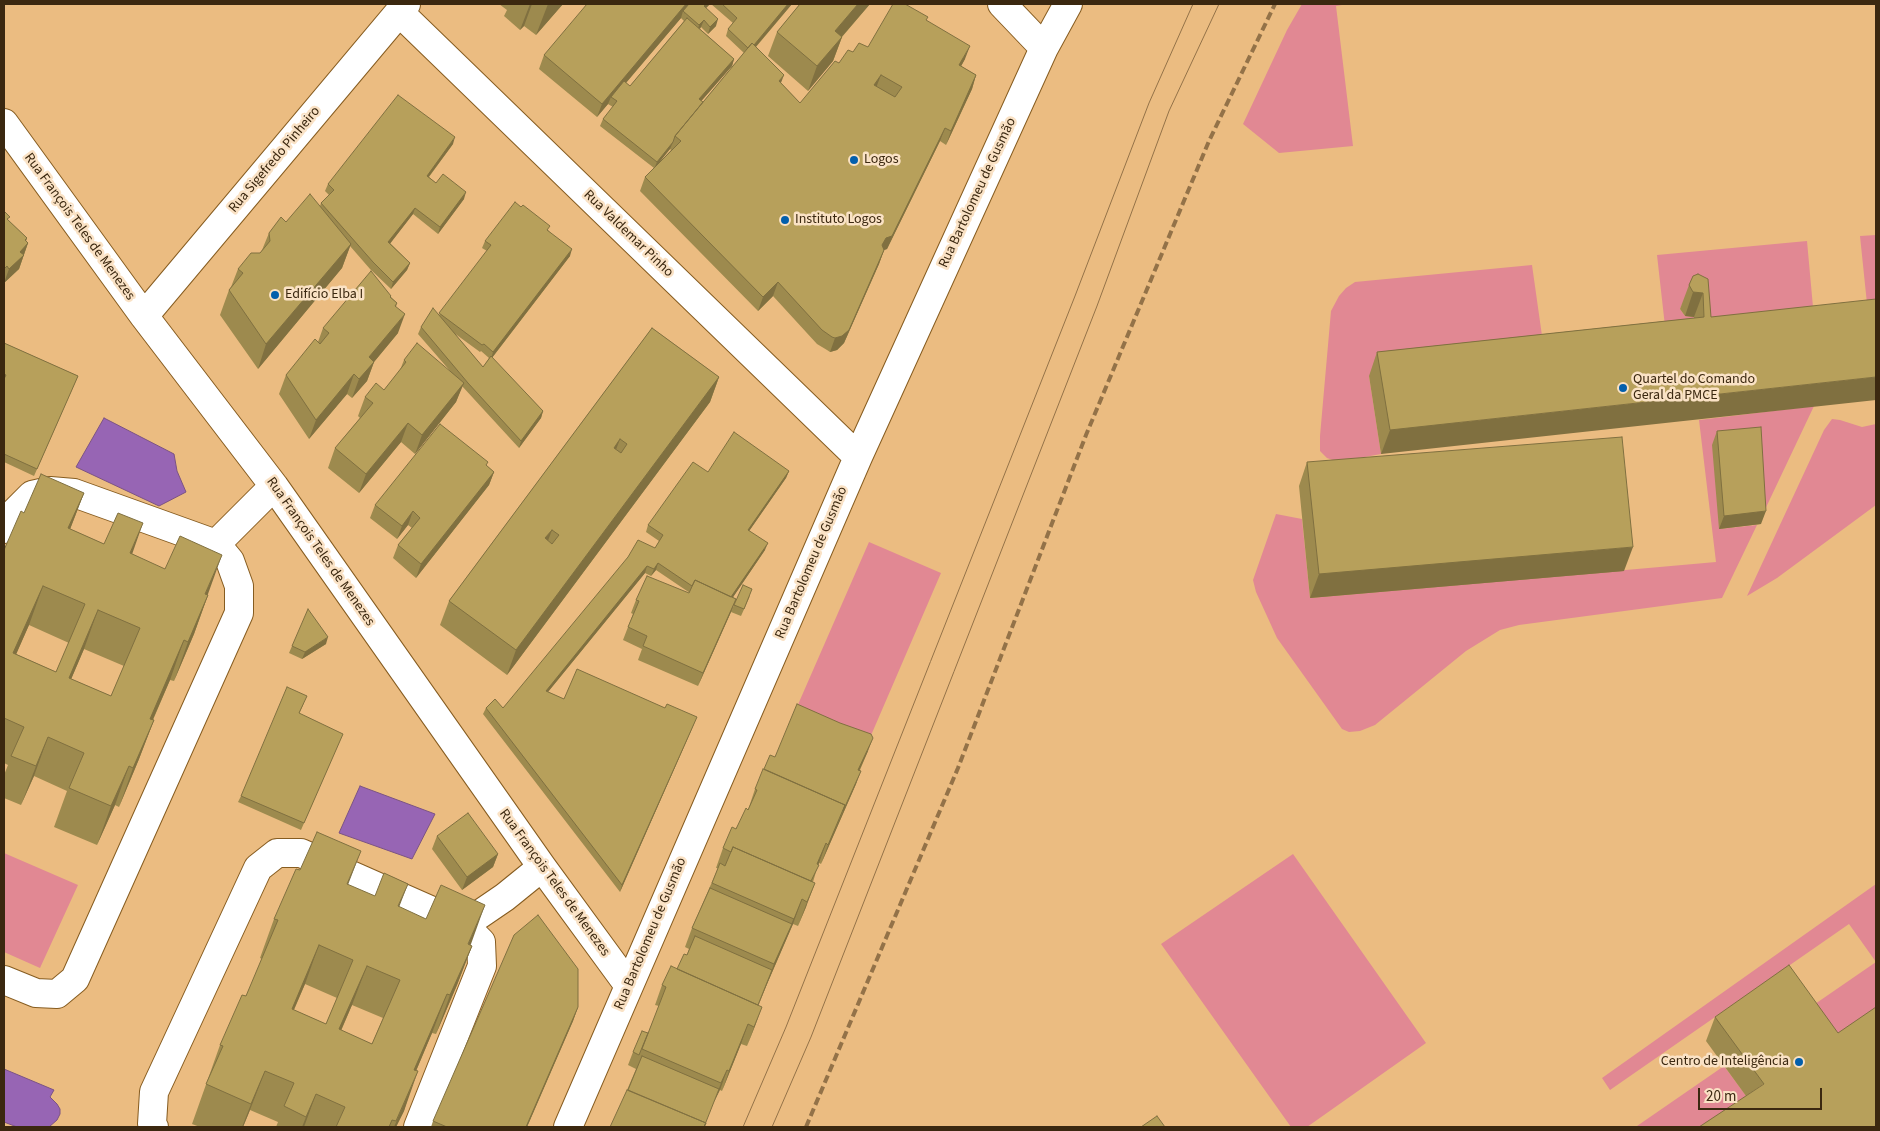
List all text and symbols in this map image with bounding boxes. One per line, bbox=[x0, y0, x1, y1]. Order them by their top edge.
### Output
street label: Rua Sigefredo Pinheiro bbox=[226, 104, 324, 216]
street label: Rua Bartolomeu de Gusmão bbox=[936, 115, 1020, 271]
street label: Rua François Teles de Menezes bbox=[20, 150, 138, 304]
place label: Logos bbox=[864, 152, 899, 168]
marker: Logos bbox=[848, 154, 860, 166]
street label: Rua Valdemar Pinho bbox=[580, 187, 676, 281]
place label: Instituto Logos bbox=[795, 212, 882, 228]
marker: Instituto Logos bbox=[779, 214, 791, 226]
place label: Edifício Elba I bbox=[285, 287, 363, 303]
marker: Edifício Elba I bbox=[269, 289, 281, 301]
place label: Quartel do Comando Geral da PMCE bbox=[1633, 372, 1755, 404]
marker: Quartel do Comando Geral da PMCE bbox=[1617, 382, 1629, 394]
street label: Rua François Teles de Menezes bbox=[262, 474, 378, 630]
street label: Rua Bartolomeu de Gusmão bbox=[772, 484, 852, 642]
street label: Rua François Teles de Menezes bbox=[495, 806, 613, 960]
street label: Rua Bartolomeu de Gusmão bbox=[611, 855, 691, 1013]
place label: Centro de Inteligência bbox=[1661, 1054, 1789, 1070]
marker: Centro de Inteligência bbox=[1793, 1056, 1805, 1068]
scale bar bbox=[1700, 1078, 1824, 1110]
text: 20 m bbox=[1706, 1086, 1736, 1107]

